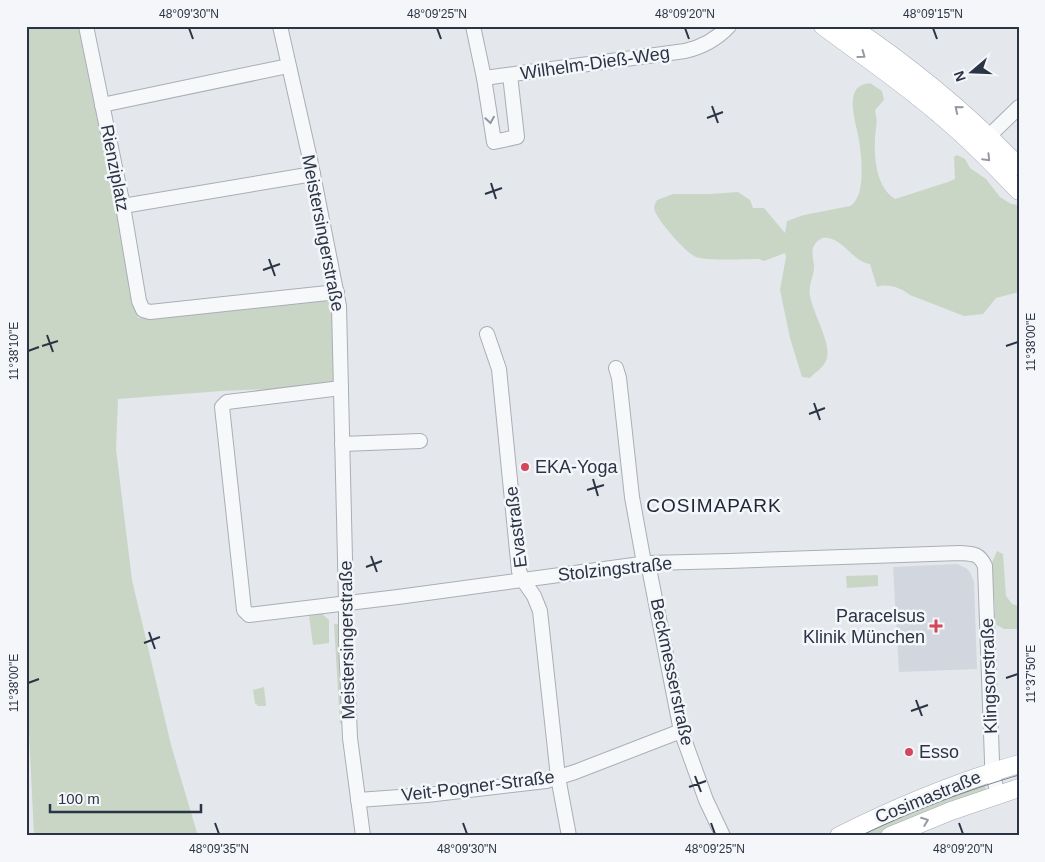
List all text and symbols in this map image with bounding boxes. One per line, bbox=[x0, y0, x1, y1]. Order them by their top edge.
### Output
text: 48°09'30"N bbox=[159, 7, 219, 21]
text: 48°09'25"N bbox=[407, 7, 467, 21]
text: 48°09'20"N bbox=[655, 7, 715, 21]
text: 48°09'15"N bbox=[903, 7, 963, 21]
street label: Wilhelm-Dieß-Weg bbox=[519, 43, 671, 83]
north arrow bbox=[948, 48, 998, 98]
one-way arrow bbox=[856, 49, 866, 58]
text: N bbox=[950, 69, 969, 84]
one-way arrow bbox=[955, 105, 964, 114]
one-way arrow bbox=[485, 115, 495, 124]
street label: Rienziplatz bbox=[97, 123, 133, 213]
street label: Meistersingerstraße bbox=[298, 153, 348, 313]
one-way arrow bbox=[981, 153, 990, 162]
text: 11°38'00"E bbox=[1024, 313, 1038, 371]
text: 11°38'10"E bbox=[7, 322, 21, 380]
place label: EKA-Yoga bbox=[535, 457, 618, 477]
marker: EKA-Yoga bbox=[519, 461, 531, 473]
street label: Evastraße bbox=[501, 485, 531, 569]
district label: COSIMAPARK bbox=[646, 495, 782, 516]
street label: Stolzingstraße bbox=[557, 553, 673, 585]
street label: Meistersingerstraße bbox=[336, 560, 358, 720]
street label: Beckmesserstraße bbox=[647, 597, 697, 747]
place label: Paracelsus Klinik München bbox=[803, 606, 925, 647]
street label: Klingsorstraße bbox=[977, 618, 1001, 734]
marker: Paracelsus Klinik München bbox=[929, 619, 943, 633]
text: 11°37'50"E bbox=[1024, 645, 1038, 703]
text: 11°38'00"E bbox=[7, 654, 21, 712]
place label: Esso bbox=[919, 742, 959, 762]
marker: Esso bbox=[903, 746, 915, 758]
street label: Veit-Pogner-Straße bbox=[400, 767, 556, 805]
street label: Cosimastraße bbox=[872, 767, 984, 827]
scale bar bbox=[50, 782, 201, 814]
text: 100 m bbox=[58, 790, 100, 807]
one-way arrow bbox=[920, 817, 929, 827]
text: 48°09'35"N bbox=[189, 842, 249, 856]
text: 48°09'30"N bbox=[437, 842, 497, 856]
text: 48°09'25"N bbox=[685, 842, 745, 856]
text: 48°09'20"N bbox=[933, 842, 993, 856]

